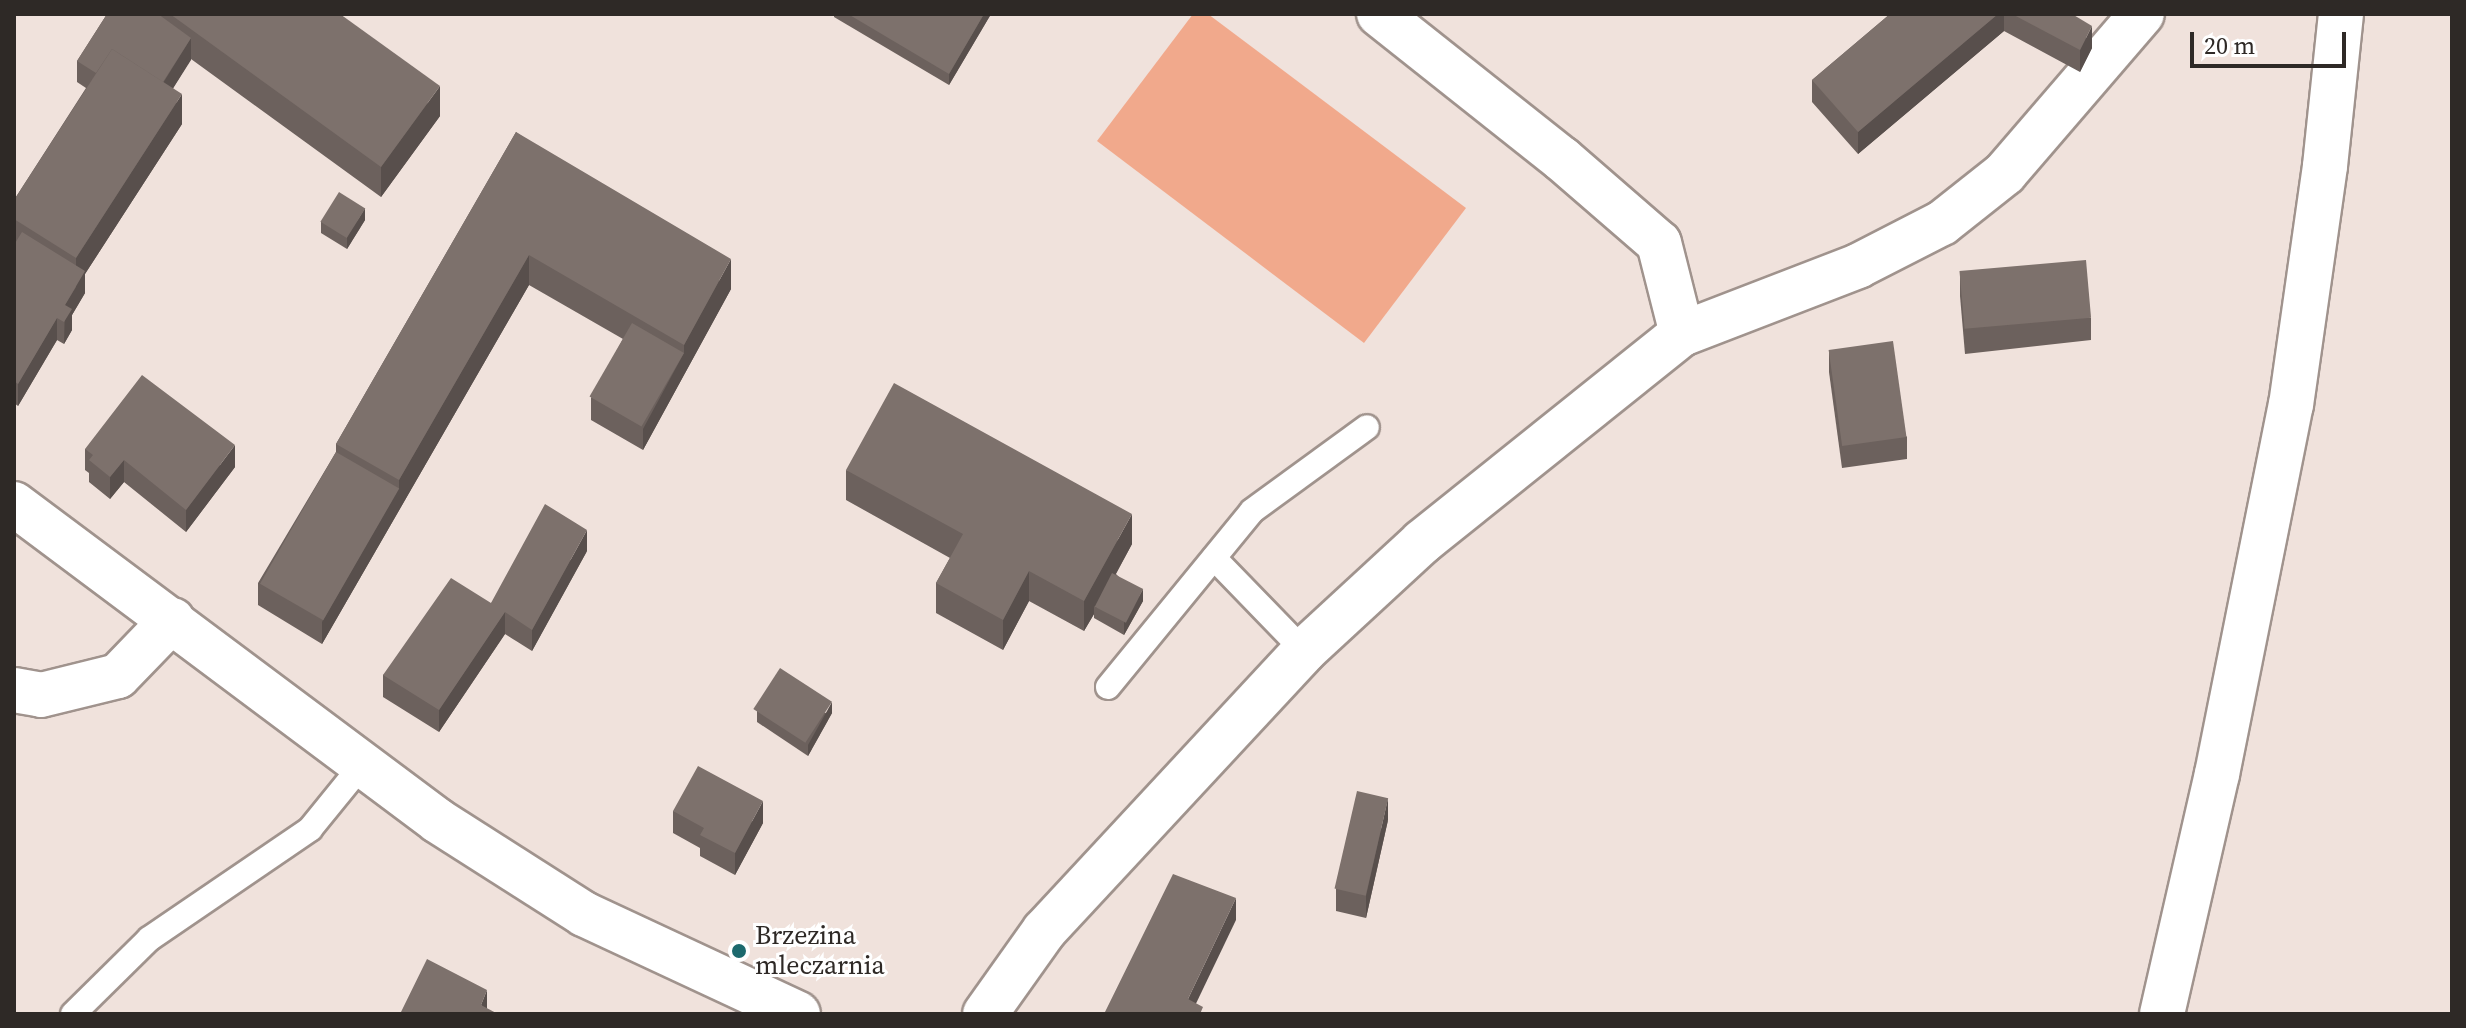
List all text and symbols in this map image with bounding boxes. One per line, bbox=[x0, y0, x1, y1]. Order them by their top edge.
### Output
scale bar bbox=[2194, 16, 2350, 66]
text: 20 m bbox=[2204, 29, 2255, 62]
place label: Brzezina mleczarnia bbox=[755, 920, 885, 982]
marker: Brzezina mleczarnia bbox=[730, 942, 748, 960]

